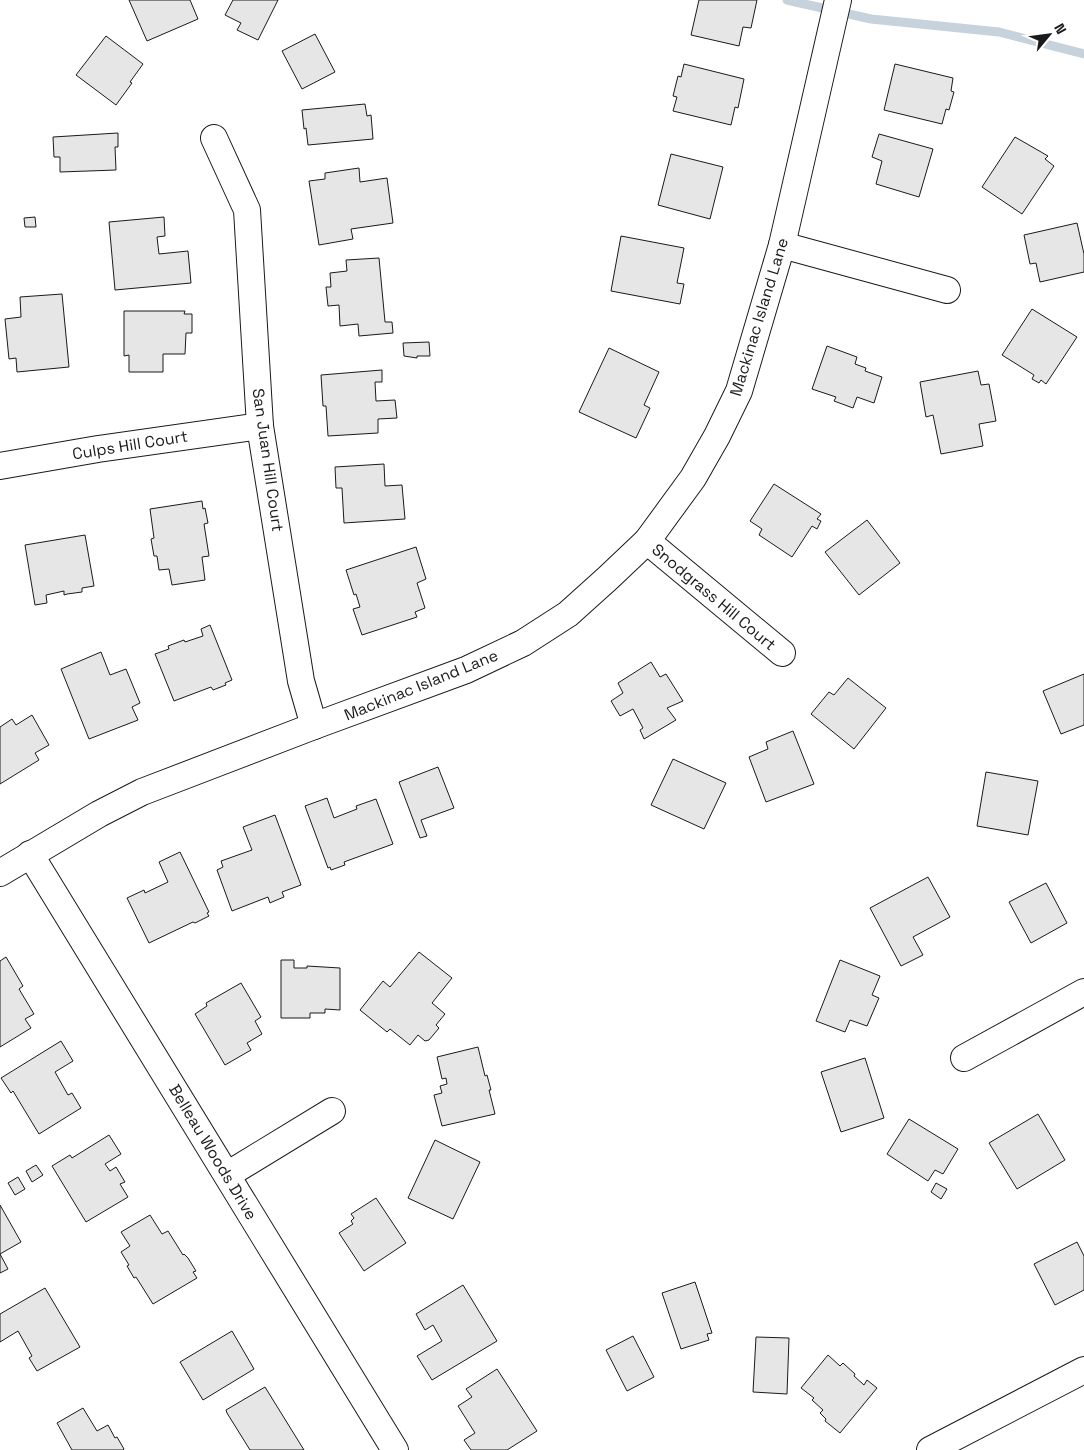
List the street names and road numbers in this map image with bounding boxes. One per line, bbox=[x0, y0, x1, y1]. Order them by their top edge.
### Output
street label: Mackinac Island Lane bbox=[725, 235, 793, 399]
street label: San Juan Hill Court bbox=[248, 387, 288, 533]
street label: Culps Hill Court bbox=[71, 426, 189, 464]
street label: Snodgrass Hill Court bbox=[648, 539, 780, 655]
street label: Mackinac Island Lane bbox=[341, 644, 501, 726]
street label: Belleau Woods Drive bbox=[164, 1080, 262, 1224]

